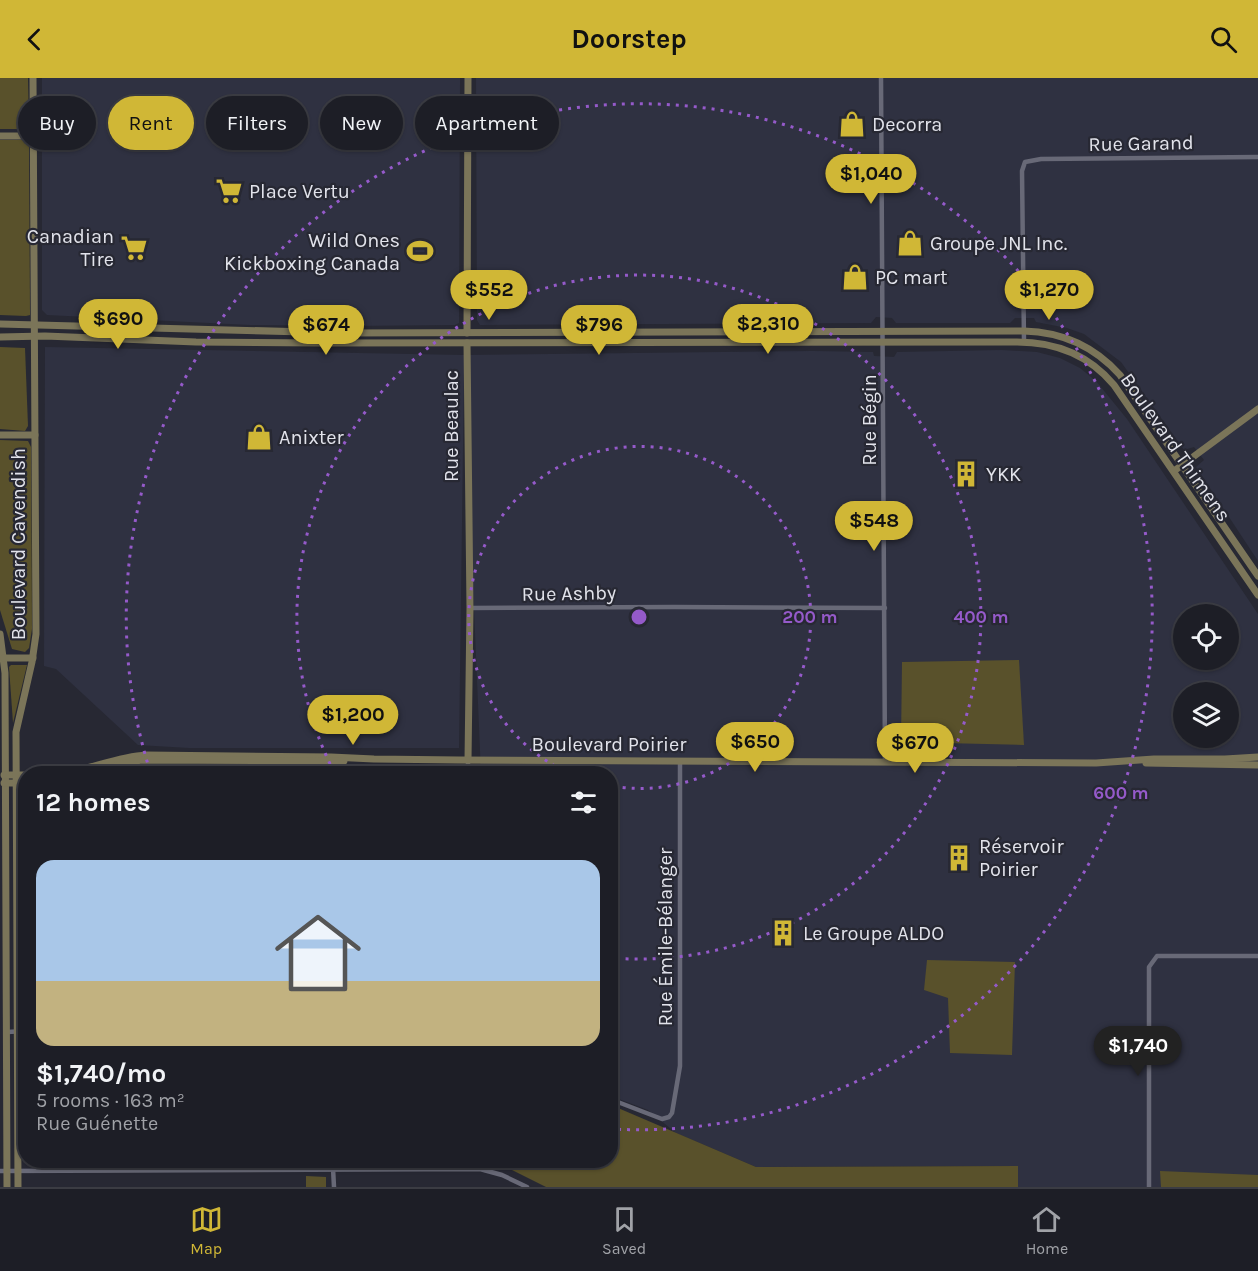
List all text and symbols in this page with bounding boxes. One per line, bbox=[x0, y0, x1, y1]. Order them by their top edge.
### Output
icon: back bbox=[18, 23, 51, 56]
text: Doorstep bbox=[571, 23, 687, 55]
icon: search bbox=[1207, 23, 1240, 56]
chip: Buy bbox=[18, 96, 96, 150]
chip: Rent bbox=[108, 96, 194, 150]
chip: Filters bbox=[206, 96, 308, 150]
chip: New bbox=[320, 96, 403, 150]
chip: Apartment bbox=[415, 96, 559, 150]
shop icon: Decorra bbox=[837, 109, 867, 139]
place label: Decorra bbox=[872, 113, 942, 136]
street label: Rue Garand bbox=[1088, 131, 1194, 156]
pin: $1,040 bbox=[822, 154, 920, 205]
text: $1,040 bbox=[839, 162, 903, 185]
supermarket icon: Place Vertu bbox=[214, 176, 244, 206]
place label: Place Vertu bbox=[249, 180, 350, 203]
place label: Canadian Tire bbox=[27, 225, 114, 271]
shop icon: Groupe JNL Inc. bbox=[895, 228, 925, 258]
place label: Wild Ones Kickboxing Canada bbox=[224, 229, 400, 275]
place label: Groupe JNL Inc. bbox=[930, 232, 1067, 255]
supermarket icon: Canadian Tire bbox=[119, 233, 149, 263]
sports icon: Wild Ones Kickboxing Canada bbox=[405, 236, 435, 266]
shop icon: PC mart bbox=[840, 262, 870, 292]
place label: PC mart bbox=[875, 266, 948, 289]
pin: $552 bbox=[453, 270, 525, 321]
pin: $1,270 bbox=[1000, 270, 1098, 321]
text: $552 bbox=[464, 278, 514, 301]
text: $1,270 bbox=[1019, 278, 1079, 301]
pin: $690 bbox=[82, 299, 154, 350]
pin: $2,310 bbox=[719, 304, 817, 355]
pin: $674 bbox=[290, 305, 362, 356]
pin: $796 bbox=[563, 305, 635, 356]
text: $690 bbox=[93, 307, 143, 330]
text: $2,310 bbox=[736, 312, 800, 335]
text: $674 bbox=[302, 313, 350, 336]
text: $796 bbox=[575, 313, 623, 336]
street label: Boulevard Thimens bbox=[1116, 369, 1235, 526]
street label: Rue Beaulac bbox=[440, 370, 463, 482]
street label: Rue Bégin bbox=[858, 374, 881, 466]
shop icon: Anixter bbox=[244, 422, 274, 452]
place label: Anixter bbox=[279, 426, 345, 449]
street label: Boulevard Cavendish bbox=[7, 448, 30, 640]
building icon: YKK bbox=[951, 459, 981, 489]
place label: YKK bbox=[986, 463, 1021, 486]
pin: $548 bbox=[838, 501, 910, 552]
text: $548 bbox=[849, 509, 899, 532]
street label: Rue Ashby bbox=[522, 581, 617, 606]
map controls bbox=[1173, 604, 1239, 748]
button: locate bbox=[1173, 604, 1239, 670]
text: 200 m bbox=[782, 606, 838, 628]
text: 400 m bbox=[953, 606, 1009, 628]
centre of rings bbox=[629, 607, 649, 627]
button: layers bbox=[1173, 682, 1239, 748]
pin: $1,200 bbox=[304, 695, 402, 746]
text: $1,200 bbox=[321, 703, 385, 726]
pin: $650 bbox=[719, 722, 791, 773]
pin: $670 bbox=[879, 723, 951, 774]
text: $650 bbox=[730, 730, 780, 753]
text: $670 bbox=[891, 731, 939, 754]
street label: Boulevard Poirier bbox=[532, 733, 687, 756]
text: 600 m bbox=[1093, 782, 1149, 804]
icon: filters bbox=[567, 786, 600, 819]
text: 12 homes bbox=[36, 787, 151, 818]
place label: Réservoir Poirier bbox=[979, 835, 1064, 881]
building icon: Réservoir Poirier bbox=[944, 843, 974, 873]
street label: Rue Émile-Bélanger bbox=[653, 847, 677, 1026]
icon: home bbox=[264, 899, 372, 1007]
building icon: Le Groupe ALDO bbox=[768, 918, 798, 948]
place label: Le Groupe ALDO bbox=[803, 922, 944, 945]
pin: $1,740 bbox=[1089, 1026, 1187, 1077]
text: $1,740 bbox=[1108, 1034, 1168, 1057]
text: $1,740/mo bbox=[36, 1058, 166, 1089]
text: 5 rooms · 163 m² bbox=[36, 1089, 185, 1112]
text: Rue Guénette bbox=[36, 1112, 158, 1135]
tab: Map bbox=[190, 1203, 223, 1258]
tab: Saved bbox=[602, 1203, 646, 1258]
tab: Home bbox=[1026, 1203, 1068, 1258]

